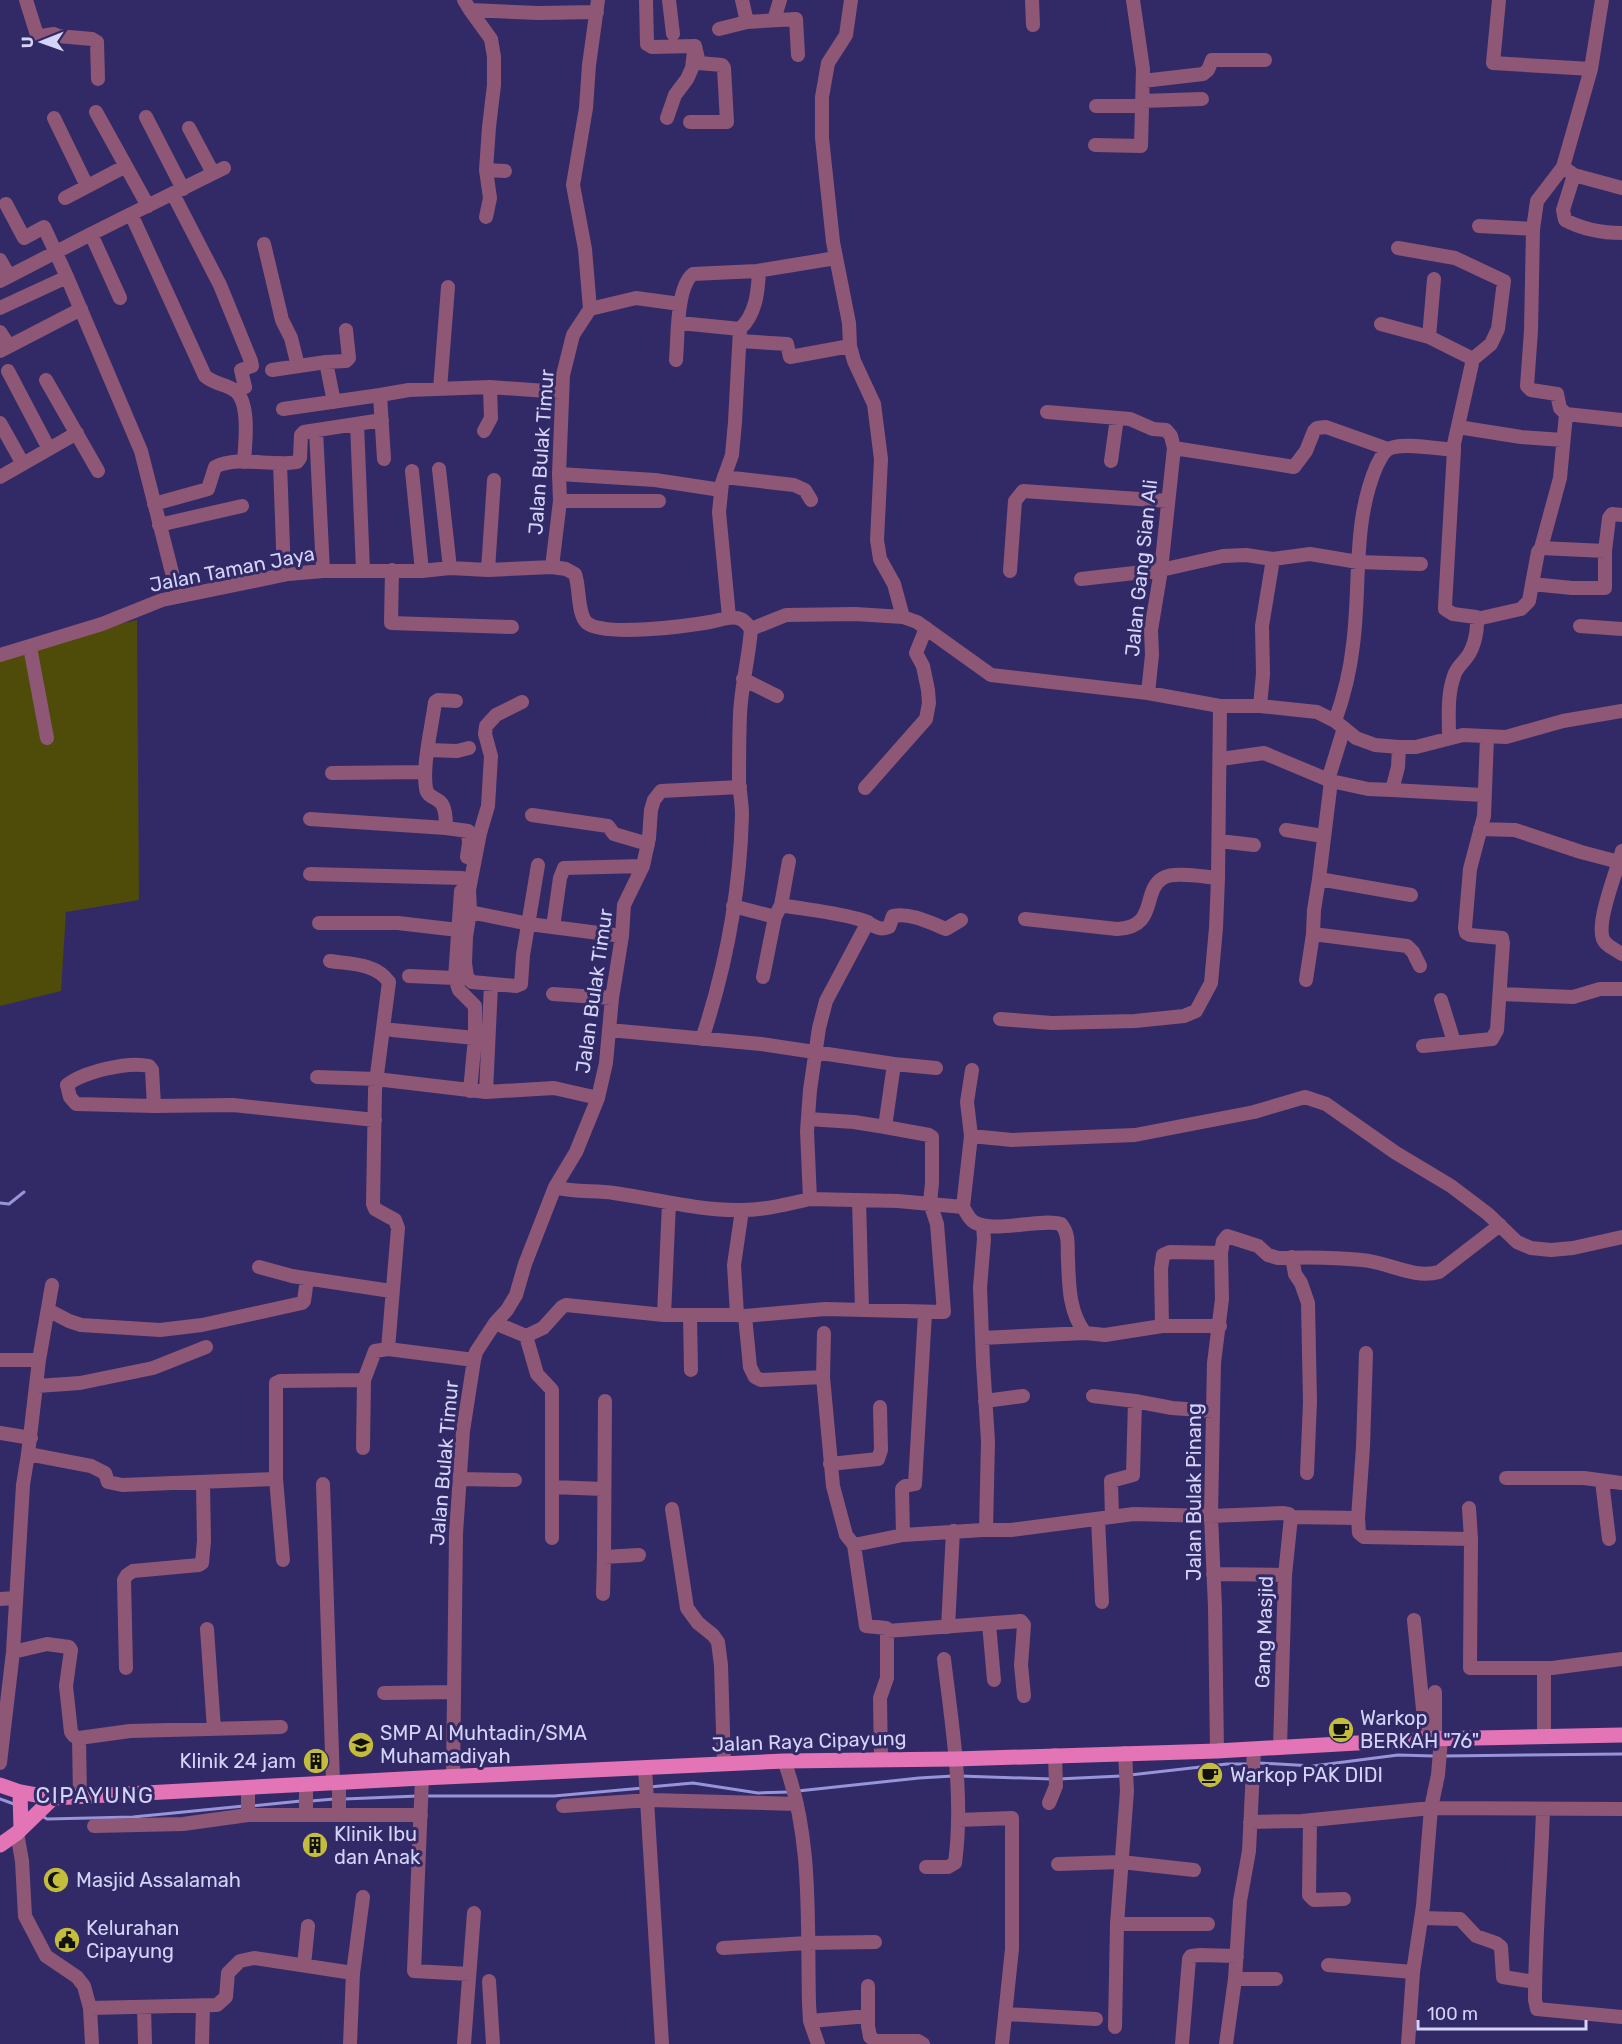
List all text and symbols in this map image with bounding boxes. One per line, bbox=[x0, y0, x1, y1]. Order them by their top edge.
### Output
north arrow bbox=[12, 12, 72, 72]
text: U bbox=[18, 36, 37, 48]
street label: Jalan Bulak Timur bbox=[523, 368, 559, 536]
street label: Jalan Gang Sian Ali bbox=[1120, 478, 1162, 658]
street label: Jalan Taman Jaya bbox=[147, 541, 317, 597]
street label: Jalan Bulak Timur bbox=[571, 907, 618, 1075]
street label: Jalan Bulak Timur bbox=[425, 1379, 463, 1547]
street label: Jalan Bulak Pinang bbox=[1182, 1403, 1206, 1581]
street label: Gang Masjid bbox=[1250, 1575, 1278, 1689]
place label: Warkop BERKAH "76" bbox=[1360, 1706, 1479, 1753]
cafe icon: Warkop BERKAH "76" bbox=[1326, 1715, 1356, 1745]
place label: SMP Al Muhtadin/SMA Muhamadiyah bbox=[380, 1721, 587, 1768]
street label: Jalan Raya Cipayung bbox=[711, 1726, 907, 1756]
school or university icon: SMP Al Muhtadin/SMA Muhamadiyah bbox=[346, 1730, 376, 1760]
building icon: Klinik 24 jam bbox=[301, 1746, 331, 1776]
place label: Klinik 24 jam bbox=[180, 1749, 296, 1773]
cafe icon: Warkop PAK DIDI bbox=[1195, 1760, 1225, 1790]
place label: Warkop PAK DIDI bbox=[1230, 1763, 1383, 1787]
district label: CIPAYUNG bbox=[36, 1782, 154, 1809]
place label: Klinik Ibu dan Anak bbox=[334, 1822, 421, 1869]
building icon: Klinik Ibu dan Anak bbox=[300, 1830, 330, 1860]
mosque icon: Masjid Assalamah bbox=[41, 1865, 71, 1895]
place label: Masjid Assalamah bbox=[76, 1868, 241, 1892]
place label: Kelurahan Cipayung bbox=[86, 1916, 179, 1963]
public building icon: Kelurahan Cipayung bbox=[52, 1925, 82, 1955]
scale bar bbox=[1418, 1993, 1586, 2031]
text: 100 m bbox=[1427, 2003, 1478, 2025]

